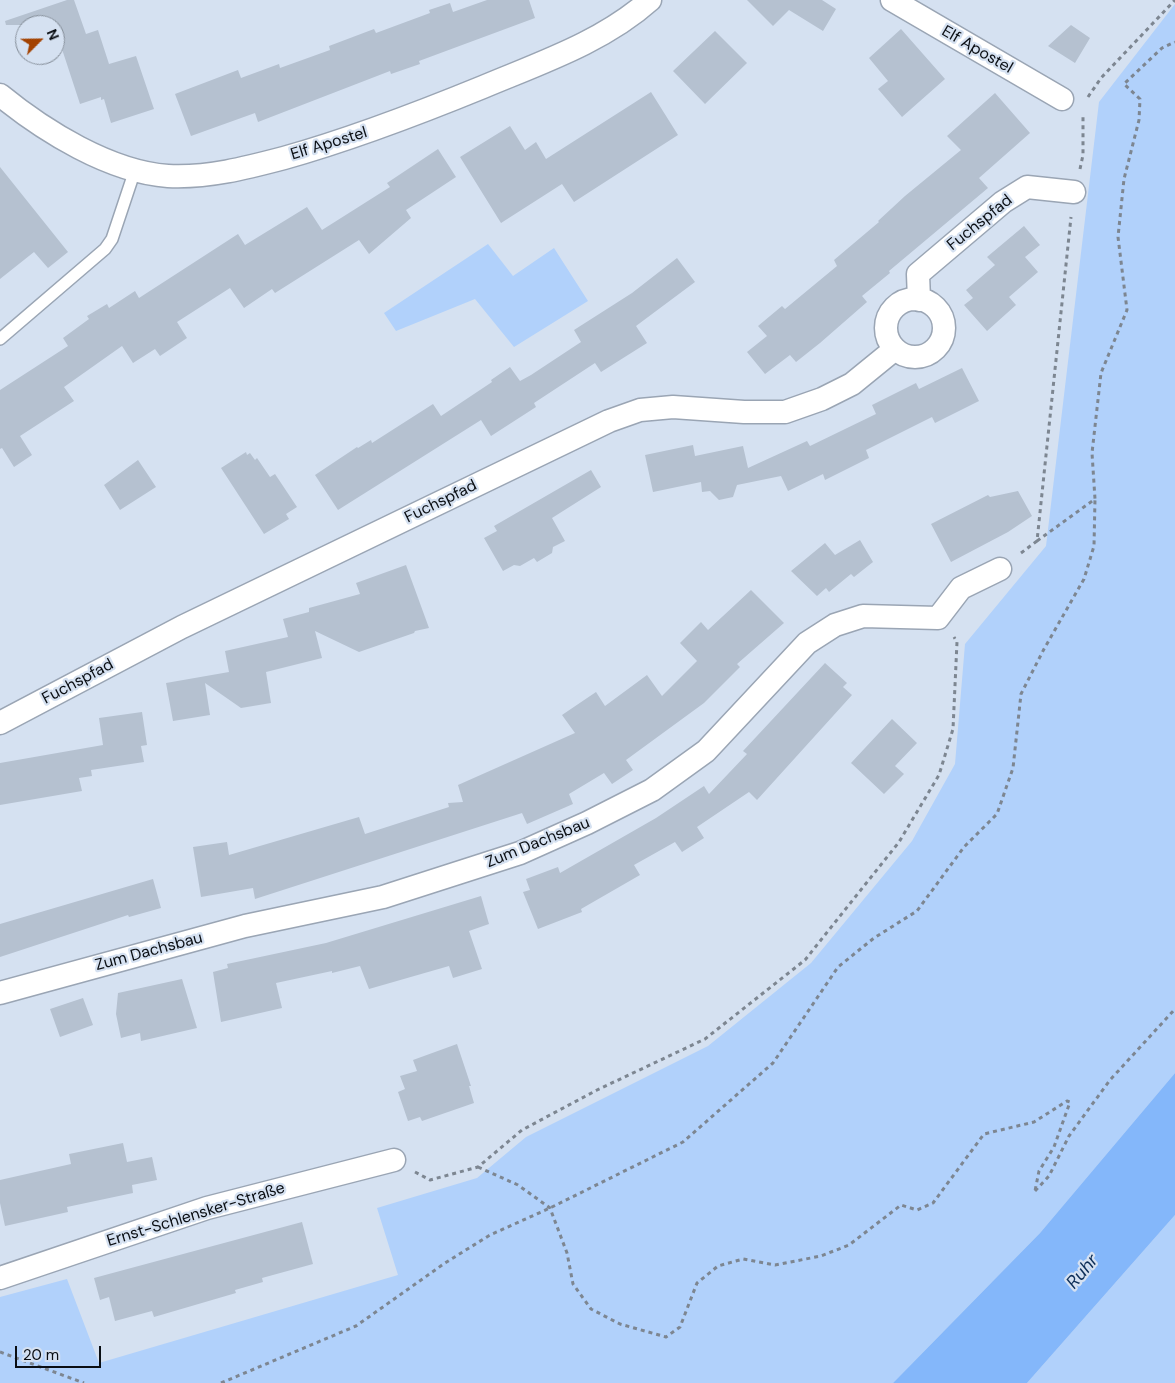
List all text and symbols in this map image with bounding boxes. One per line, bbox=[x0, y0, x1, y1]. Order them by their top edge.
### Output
north arrow bbox=[15, 15, 65, 65]
street label: Elf Apostel bbox=[938, 22, 1016, 78]
text: N bbox=[43, 26, 63, 43]
street label: Elf Apostel bbox=[289, 123, 369, 165]
street label: Fuchspfad bbox=[944, 191, 1016, 255]
street label: Fuchspfad bbox=[402, 476, 480, 528]
street label: Fuchspfad bbox=[39, 655, 117, 709]
street label: Zum Dachsbau bbox=[483, 813, 593, 873]
street label: Zum Dachsbau bbox=[93, 928, 205, 976]
street label: Ernst-Schlensker-Straße bbox=[105, 1179, 287, 1251]
water label: Ruhr bbox=[1062, 1250, 1104, 1294]
scale bar bbox=[18, 1336, 104, 1368]
text: 20 m bbox=[23, 1345, 59, 1365]

